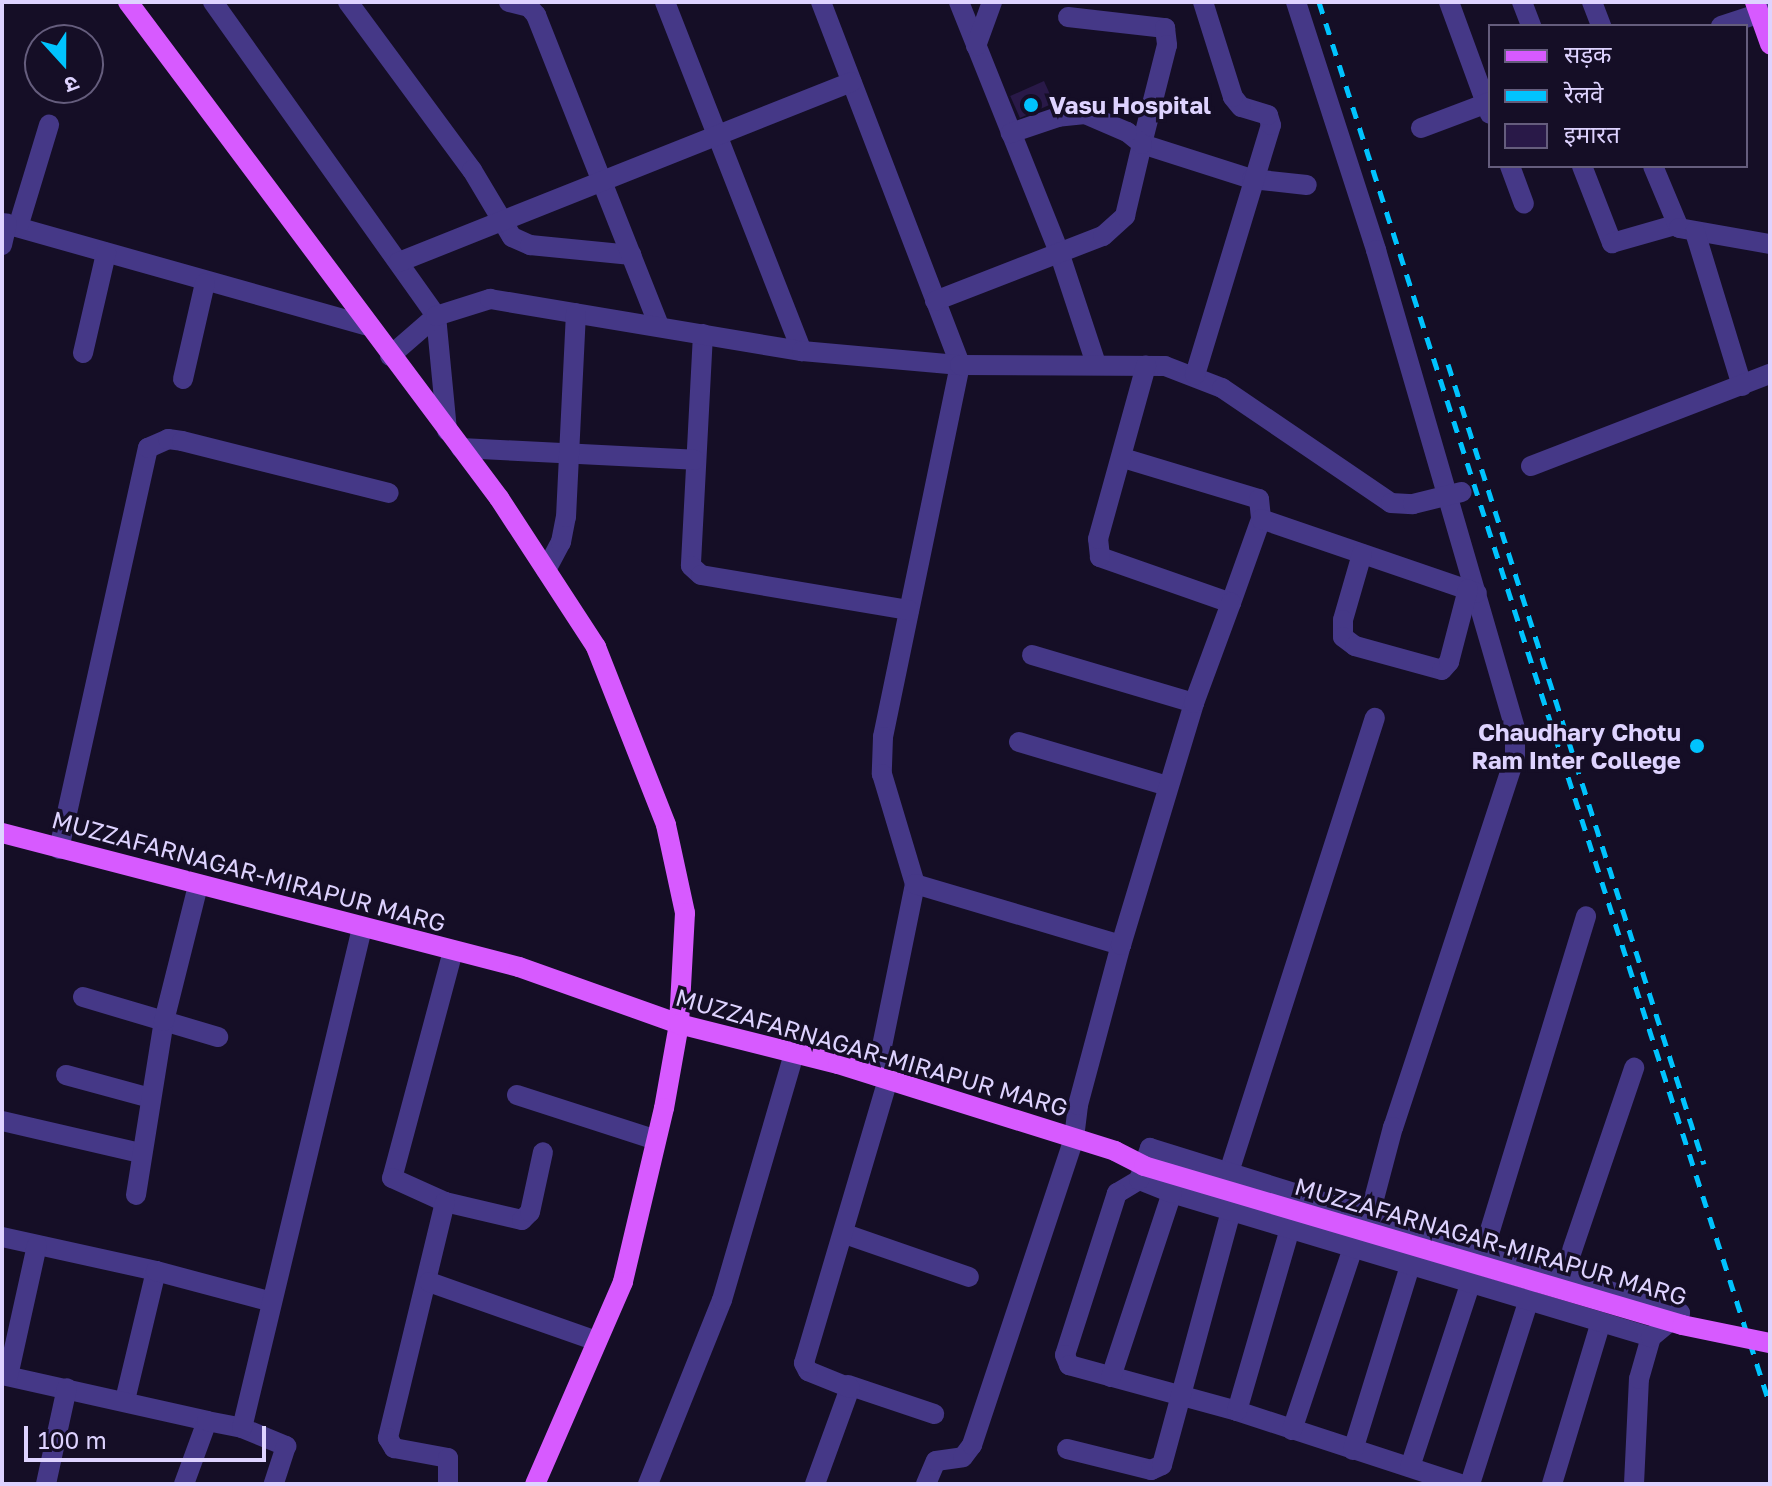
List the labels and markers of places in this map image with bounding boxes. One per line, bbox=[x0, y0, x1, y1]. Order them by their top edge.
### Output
place label: Vasu Hospital bbox=[1049, 91, 1211, 119]
marker: Vasu Hospital bbox=[1020, 94, 1042, 116]
place label: Chaudhary Chotu Ram Inter College bbox=[1471, 718, 1681, 774]
marker: Chaudhary Chotu Ram Inter College bbox=[1688, 737, 1706, 755]

